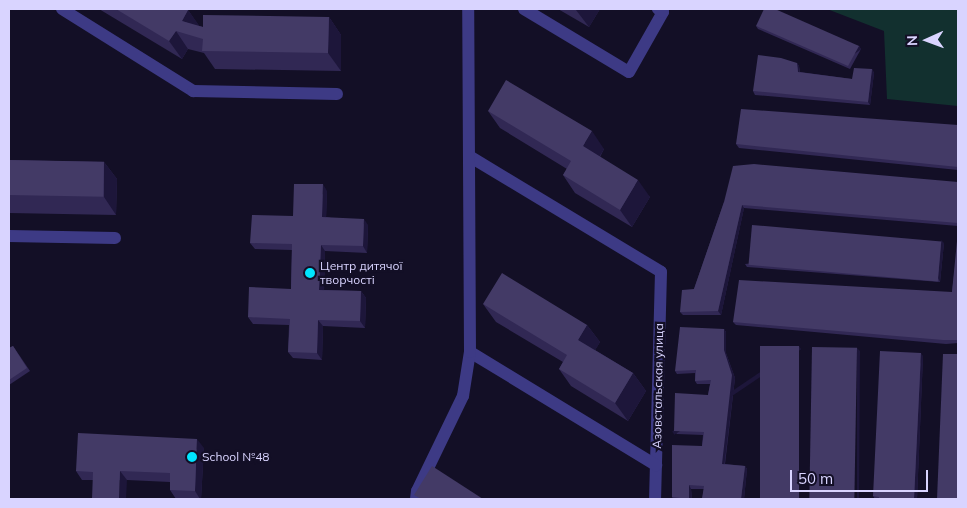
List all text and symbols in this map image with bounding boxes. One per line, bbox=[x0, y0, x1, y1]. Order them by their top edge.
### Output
north arrow bbox=[902, 15, 952, 65]
text: N bbox=[903, 35, 921, 46]
place label: Центр дитячої творчості bbox=[320, 259, 403, 287]
marker: Центр дитячої творчості bbox=[304, 267, 316, 279]
street label: Азовстальская улица bbox=[650, 323, 666, 449]
place label: School №48 bbox=[202, 450, 270, 464]
marker: School №48 bbox=[186, 451, 198, 463]
scale bar bbox=[792, 460, 930, 492]
text: 50 m bbox=[798, 469, 833, 488]

